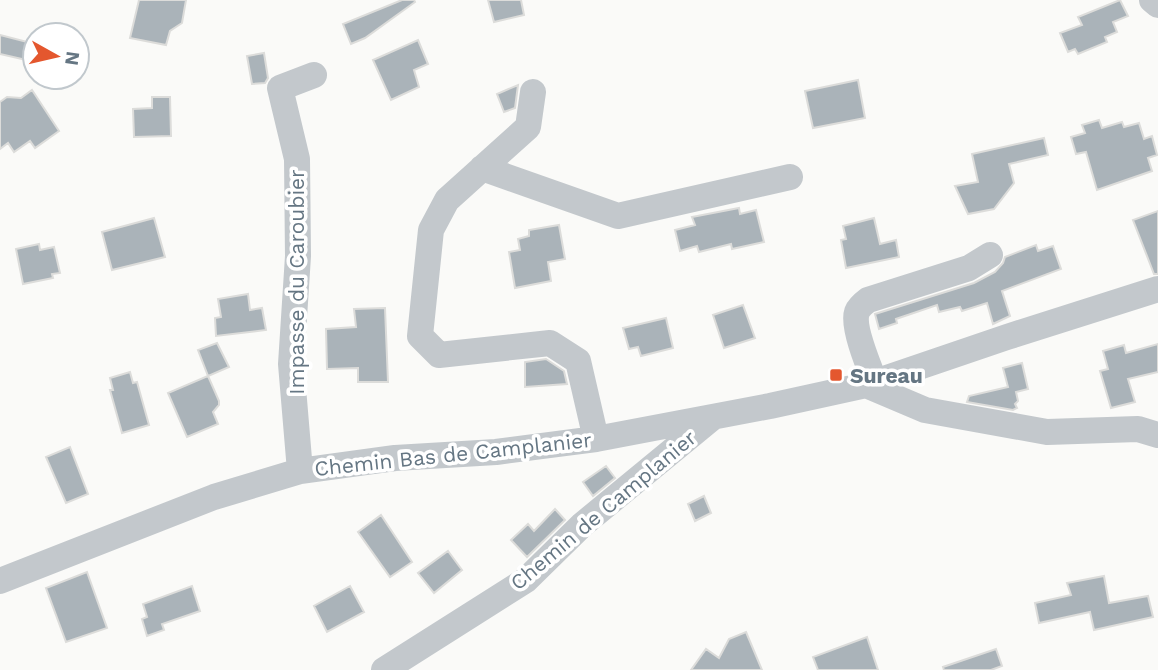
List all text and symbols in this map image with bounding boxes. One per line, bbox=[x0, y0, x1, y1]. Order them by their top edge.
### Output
north arrow bbox=[21, 21, 91, 91]
text: N bbox=[60, 50, 85, 67]
street label: Impasse du Caroubier bbox=[284, 169, 309, 395]
place label: Sureau bbox=[850, 363, 923, 388]
marker: Sureau bbox=[828, 367, 844, 383]
street label: Chemin de Camplanier bbox=[505, 425, 701, 595]
street label: Chemin Bas de Camplanier bbox=[313, 427, 593, 481]

